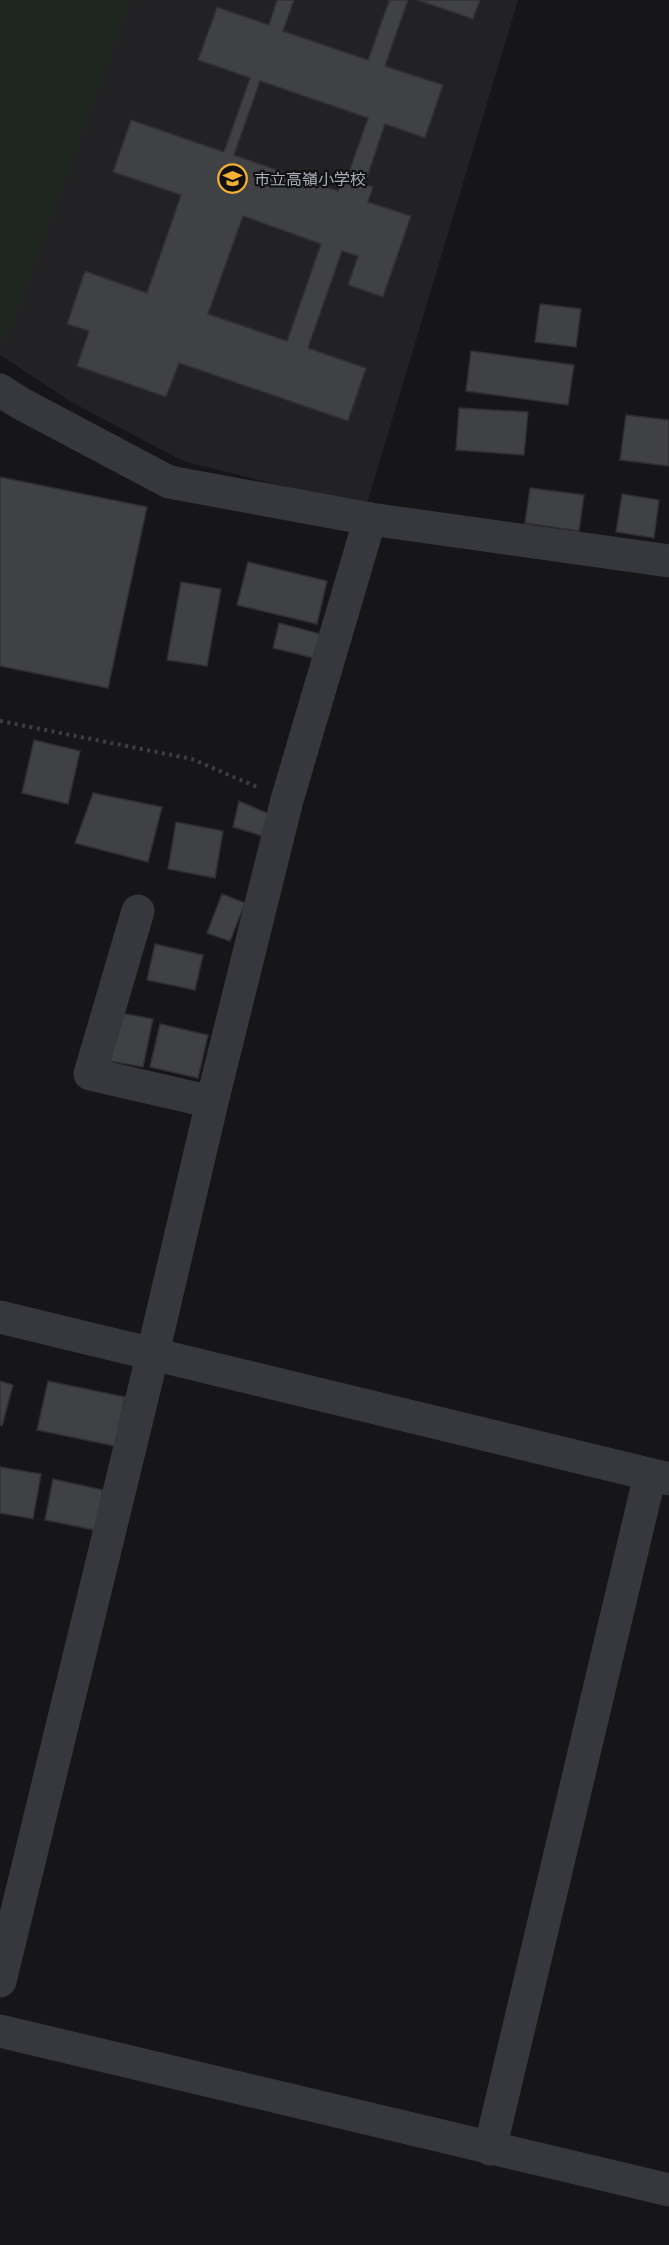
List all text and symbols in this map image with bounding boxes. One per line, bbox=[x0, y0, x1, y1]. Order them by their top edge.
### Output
school or university icon: 市立高嶺小学校 bbox=[217, 162, 249, 194]
place label: 市立高嶺小学校 bbox=[254, 169, 366, 188]

